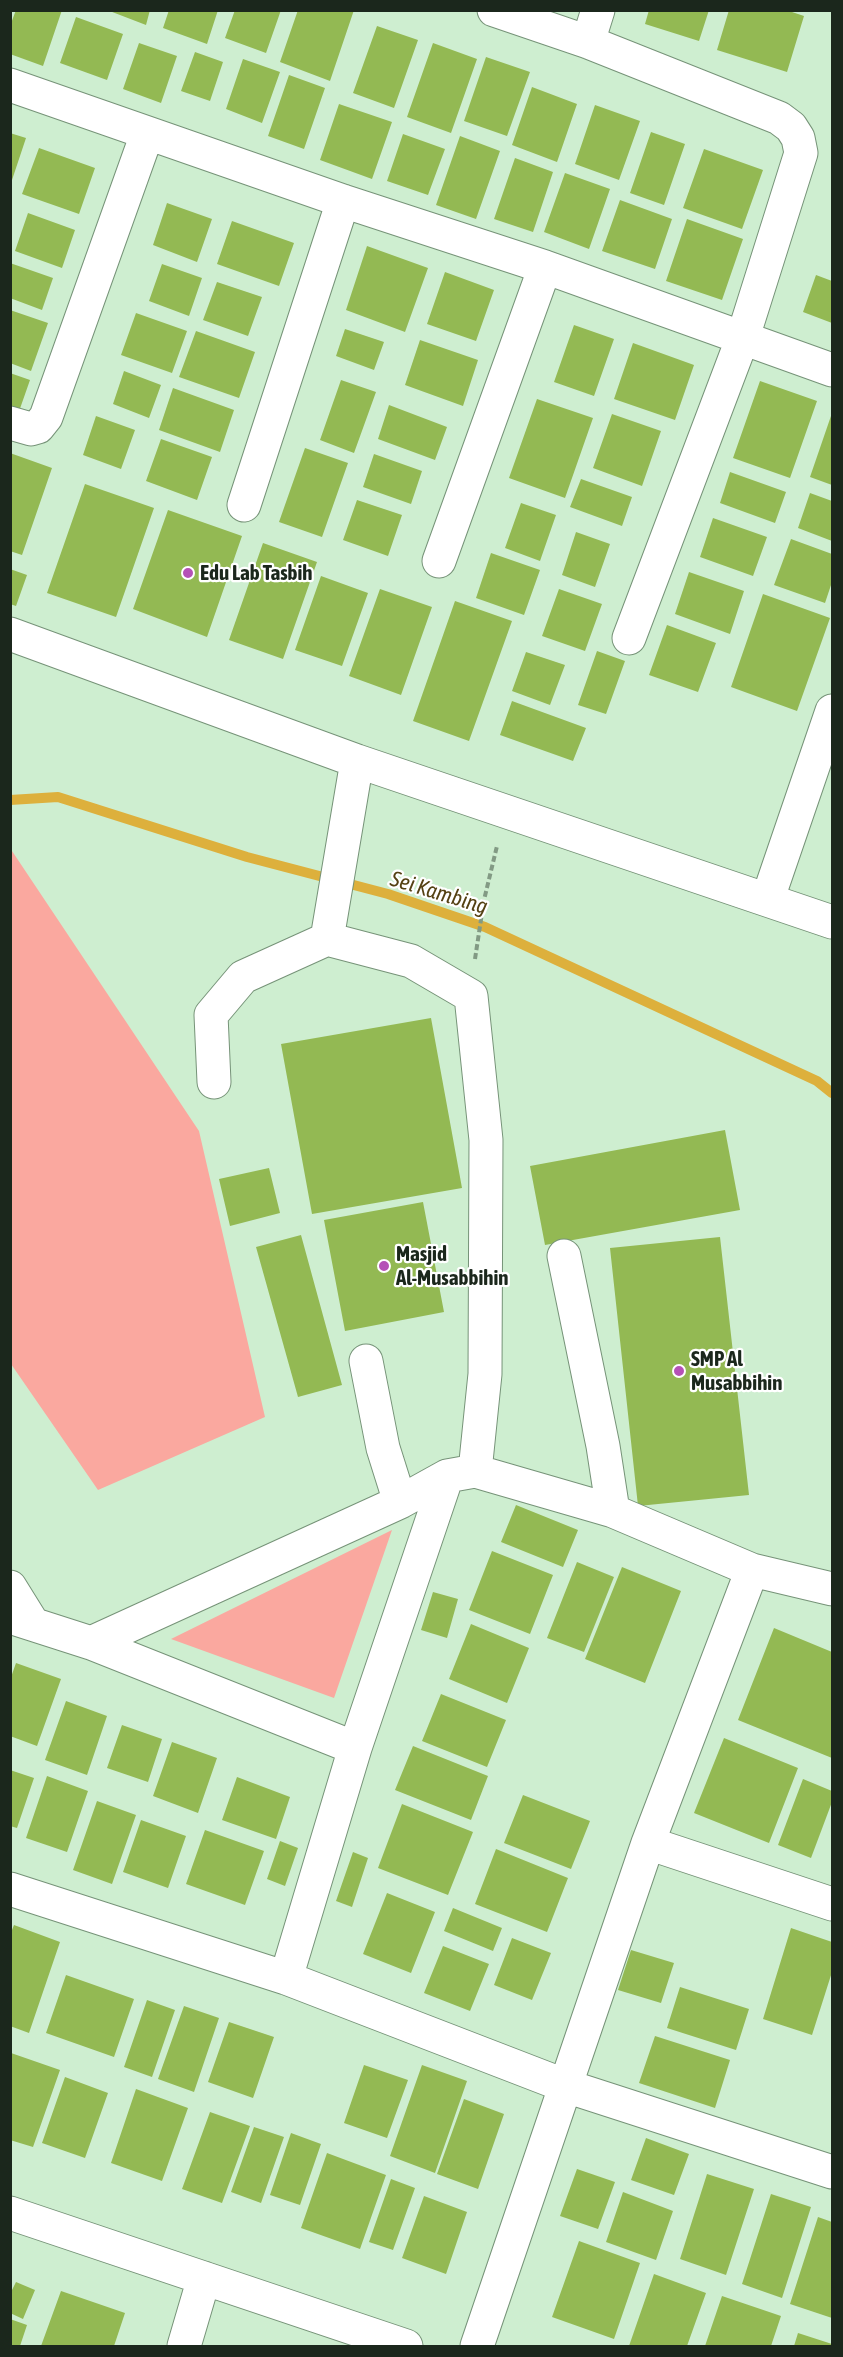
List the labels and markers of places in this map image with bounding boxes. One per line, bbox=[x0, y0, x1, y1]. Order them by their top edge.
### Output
place label: Edu Lab Tasbih bbox=[200, 560, 313, 586]
marker: Edu Lab Tasbih bbox=[181, 566, 195, 580]
place label: Masjid Al-Musabbihin bbox=[396, 1241, 508, 1291]
marker: Masjid Al-Musabbihin bbox=[377, 1259, 391, 1273]
place label: SMP Al Musabbihin bbox=[691, 1346, 782, 1396]
marker: SMP Al Musabbihin bbox=[672, 1364, 686, 1378]

